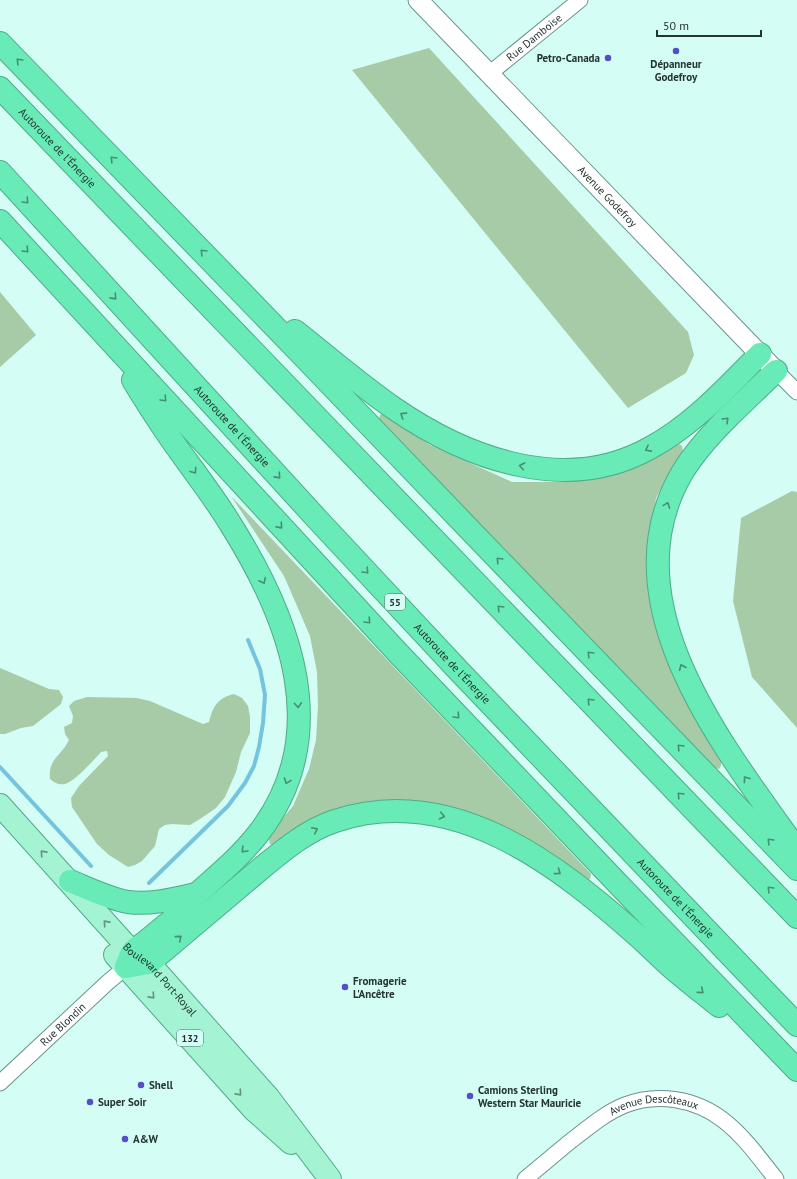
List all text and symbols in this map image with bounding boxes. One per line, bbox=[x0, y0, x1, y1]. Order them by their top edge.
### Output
street label: Rue Damboise bbox=[503, 10, 565, 64]
scale bar bbox=[657, 12, 761, 38]
text: 50 m bbox=[663, 18, 689, 33]
marker: Dépanneur Godefroy bbox=[671, 46, 681, 56]
place label: Petro-Canada bbox=[537, 51, 600, 65]
marker: Petro-Canada bbox=[603, 53, 613, 63]
place label: Dépanneur Godefroy bbox=[650, 57, 702, 84]
one-way arrow bbox=[16, 58, 23, 66]
street label: Autoroute de l'Énergie bbox=[16, 105, 99, 191]
one-way arrow bbox=[110, 156, 118, 164]
street label: Avenue Godefroy bbox=[575, 163, 641, 231]
one-way arrow bbox=[22, 196, 29, 204]
one-way arrow bbox=[22, 245, 29, 252]
one-way arrow bbox=[201, 250, 208, 257]
one-way arrow bbox=[109, 292, 117, 300]
street label: Autoroute de l'Énergie bbox=[191, 382, 273, 470]
one-way arrow bbox=[159, 394, 166, 402]
one-way arrow bbox=[400, 412, 407, 419]
one-way arrow bbox=[721, 417, 729, 425]
one-way arrow bbox=[645, 445, 652, 452]
one-way arrow bbox=[519, 462, 525, 471]
one-way arrow bbox=[189, 467, 197, 474]
one-way arrow bbox=[273, 471, 280, 478]
one-way arrow bbox=[663, 501, 671, 508]
one-way arrow bbox=[275, 521, 282, 528]
one-way arrow bbox=[496, 557, 504, 565]
one-way arrow bbox=[361, 566, 368, 574]
one-way arrow bbox=[258, 577, 266, 585]
road number: 55 bbox=[385, 594, 405, 610]
one-way arrow bbox=[497, 605, 504, 612]
one-way arrow bbox=[364, 616, 371, 624]
street label: Autoroute de l'Énergie bbox=[411, 620, 494, 707]
one-way arrow bbox=[587, 651, 594, 659]
one-way arrow bbox=[679, 663, 687, 671]
one-way arrow bbox=[587, 698, 595, 706]
one-way arrow bbox=[294, 702, 303, 709]
one-way arrow bbox=[453, 711, 460, 719]
one-way arrow bbox=[677, 744, 685, 752]
one-way arrow bbox=[744, 777, 751, 784]
one-way arrow bbox=[284, 778, 292, 785]
one-way arrow bbox=[677, 792, 685, 800]
one-way arrow bbox=[438, 812, 445, 820]
one-way arrow bbox=[311, 827, 318, 835]
one-way arrow bbox=[767, 838, 775, 846]
one-way arrow bbox=[242, 845, 249, 853]
one-way arrow bbox=[41, 850, 48, 857]
street label: Autoroute de l'Énergie bbox=[634, 855, 718, 941]
one-way arrow bbox=[554, 867, 561, 875]
one-way arrow bbox=[767, 886, 775, 894]
one-way arrow bbox=[104, 920, 111, 928]
one-way arrow bbox=[174, 936, 181, 943]
street label: Boulevard Port-Royal bbox=[120, 940, 200, 1020]
place label: Fromagerie L'Ancêtre bbox=[353, 974, 407, 1001]
marker: Fromagerie L'Ancêtre bbox=[340, 982, 350, 992]
one-way arrow bbox=[696, 987, 703, 994]
one-way arrow bbox=[147, 991, 155, 999]
street label: Rue Blondin bbox=[37, 1000, 89, 1049]
road number: 132 bbox=[177, 1030, 203, 1046]
place label: Shell bbox=[149, 1078, 174, 1092]
marker: Shell bbox=[136, 1080, 146, 1090]
place label: Camions Sterling Western Star Mauricie bbox=[478, 1083, 582, 1110]
one-way arrow bbox=[234, 1088, 241, 1096]
marker: Camions Sterling Western Star Mauricie bbox=[465, 1091, 475, 1101]
street label: Avenue Descôteaux bbox=[607, 1091, 701, 1118]
place label: Super Soir bbox=[98, 1095, 147, 1109]
marker: Super Soir bbox=[85, 1097, 95, 1107]
place label: A&W bbox=[133, 1132, 159, 1146]
marker: A&W bbox=[120, 1134, 130, 1144]

